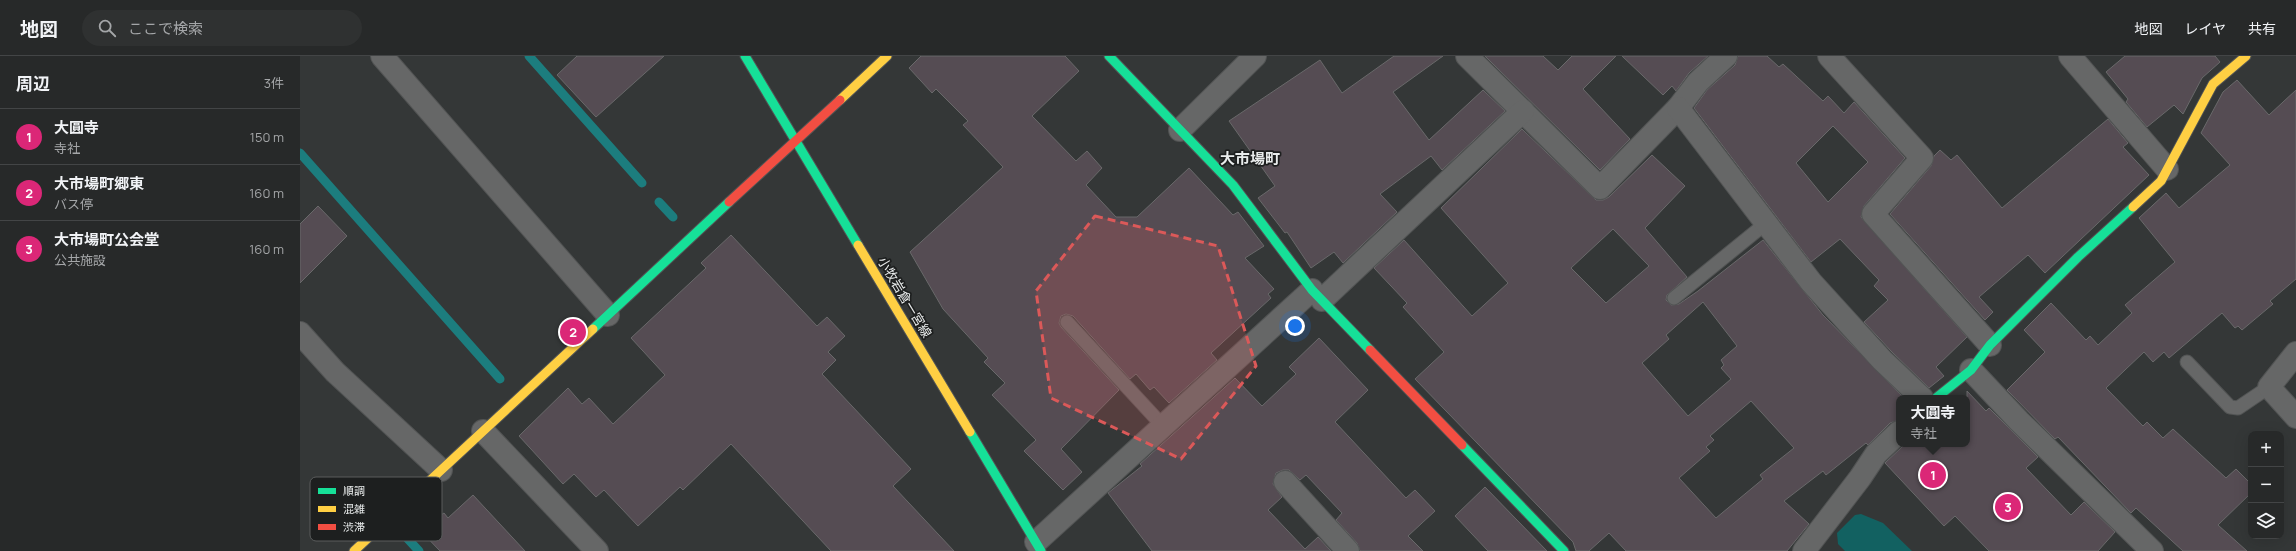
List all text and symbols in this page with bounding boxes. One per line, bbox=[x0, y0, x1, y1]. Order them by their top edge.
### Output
search box bbox=[82, 10, 362, 46]
text: 地図 bbox=[20, 16, 58, 42]
icon: search bbox=[96, 17, 118, 39]
text: ここで検索 bbox=[128, 18, 203, 39]
text: 地図 bbox=[2134, 19, 2162, 38]
text: レイヤ bbox=[2184, 19, 2226, 38]
text: 共有 bbox=[2248, 19, 2276, 38]
text: 周辺 bbox=[16, 72, 50, 95]
text: 3件 bbox=[264, 74, 284, 92]
text: 大圓寺 bbox=[54, 117, 99, 138]
text: 1 bbox=[26, 128, 32, 146]
text: 150 m bbox=[250, 128, 284, 146]
text: 寺社 bbox=[54, 139, 80, 157]
district label: 大市場町 bbox=[1220, 148, 1280, 169]
text: 大市場町郷東 bbox=[54, 173, 144, 194]
text: 2 bbox=[25, 184, 33, 202]
text: 160 m bbox=[249, 184, 284, 202]
text: バス停 bbox=[54, 195, 93, 213]
text: 大市場町公会堂 bbox=[54, 229, 159, 250]
text: 3 bbox=[25, 240, 33, 258]
text: 160 m bbox=[249, 240, 284, 258]
text: 公共施設 bbox=[54, 251, 106, 269]
street label: 小牧岩倉一宮線 bbox=[874, 253, 936, 341]
your location bbox=[1285, 316, 1305, 336]
pin: 2 bbox=[560, 317, 586, 347]
popup bbox=[1896, 395, 1970, 447]
text: 大圓寺 bbox=[1910, 402, 1956, 423]
text: 寺社 bbox=[1910, 424, 1937, 442]
map controls bbox=[2248, 431, 2284, 539]
button: + bbox=[2248, 431, 2284, 467]
pin: 1 bbox=[1920, 460, 1946, 490]
button: − bbox=[2248, 467, 2284, 503]
legend bbox=[310, 477, 442, 541]
text: 順調 bbox=[343, 483, 365, 498]
pin: 3 bbox=[1995, 492, 2021, 522]
text: 混雑 bbox=[343, 501, 365, 516]
button: layers bbox=[2248, 503, 2284, 539]
text: 渋滞 bbox=[343, 519, 365, 534]

